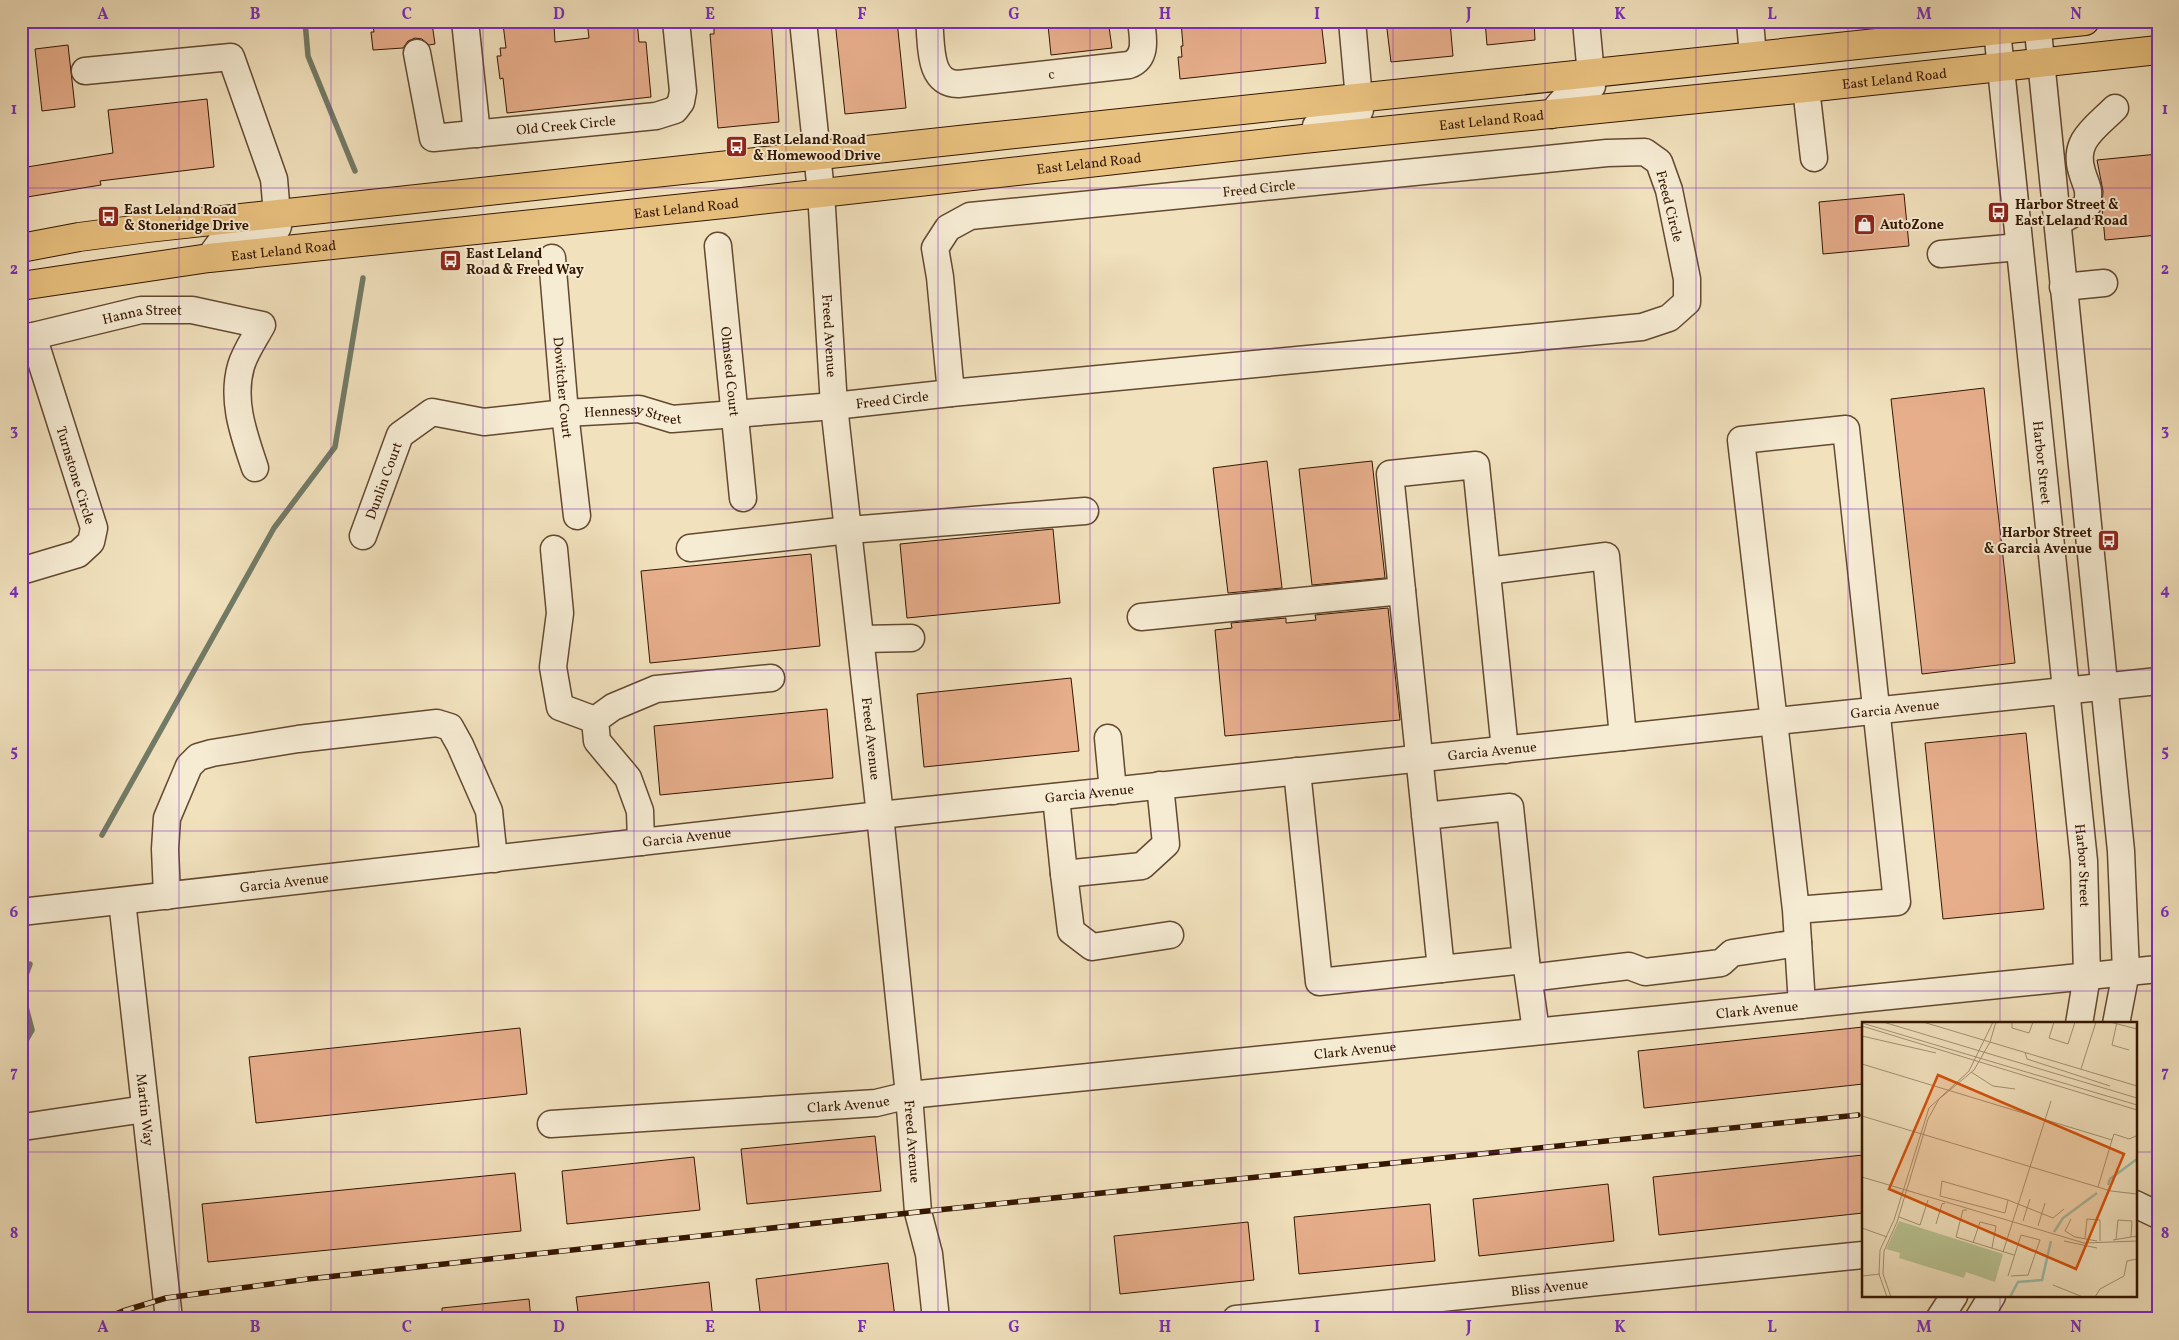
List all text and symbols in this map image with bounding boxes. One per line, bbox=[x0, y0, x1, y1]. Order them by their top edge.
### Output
text: A bbox=[97, 4, 109, 26]
text: B bbox=[250, 4, 261, 26]
text: C bbox=[402, 4, 412, 26]
text: D bbox=[553, 4, 565, 26]
text: E bbox=[705, 4, 715, 26]
text: F bbox=[857, 4, 867, 26]
text: G bbox=[1008, 4, 1020, 26]
text: H bbox=[1159, 4, 1171, 26]
text: I bbox=[1314, 4, 1320, 26]
text: J bbox=[1465, 4, 1472, 26]
text: K bbox=[1614, 4, 1626, 26]
text: L bbox=[1767, 4, 1777, 26]
text: M bbox=[1916, 4, 1932, 26]
text: N bbox=[2070, 4, 2082, 26]
street label: c bbox=[1047, 65, 1056, 85]
street label: East Leland Road bbox=[1841, 65, 1948, 95]
text: 1 bbox=[11, 99, 17, 121]
text: 1 bbox=[2162, 99, 2168, 121]
street label: East Leland Road bbox=[1438, 107, 1545, 136]
street label: Old Creek Circle bbox=[515, 112, 617, 141]
place label: East Leland Road & Homewood Drive bbox=[753, 131, 881, 166]
bus stop icon: East Leland Road & Homewood Drive bbox=[725, 135, 749, 159]
street label: East Leland Road bbox=[1035, 149, 1143, 180]
street label: Freed Circle bbox=[1650, 169, 1687, 245]
street label: Freed Circle bbox=[1222, 176, 1297, 203]
street label: East Leland Road bbox=[633, 194, 740, 224]
place label: Harbor Street & East Leland Road bbox=[2015, 196, 2128, 231]
bus stop icon: Harbor Street & East Leland Road bbox=[1987, 200, 2011, 224]
place label: East Leland Road & Stoneridge Drive bbox=[124, 201, 249, 236]
bus stop icon: East Leland Road & Stoneridge Drive bbox=[96, 205, 120, 229]
shop icon: AutoZone bbox=[1852, 212, 1876, 236]
place label: AutoZone bbox=[1880, 216, 1944, 235]
street label: East Leland Road bbox=[230, 237, 337, 267]
place label: East Leland Road & Freed Way bbox=[466, 245, 584, 280]
bus stop icon: East Leland Road & Freed Way bbox=[438, 249, 462, 273]
text: 2 bbox=[10, 259, 18, 281]
text: 2 bbox=[2161, 259, 2169, 281]
street label: Freed Avenue bbox=[816, 294, 840, 378]
street label: Hanna Street bbox=[100, 302, 182, 330]
street label: Olmsted Court bbox=[715, 326, 743, 417]
street label: Dowitcher Court bbox=[548, 336, 576, 440]
street label: Freed Circle bbox=[855, 388, 930, 415]
street label: Hennessy Street bbox=[584, 401, 682, 430]
text: 3 bbox=[10, 420, 18, 442]
street label: Harbor Street bbox=[2027, 420, 2055, 506]
text: 3 bbox=[2161, 420, 2169, 442]
street label: Turnstone Circle bbox=[51, 424, 99, 527]
street label: Dunlin Court bbox=[362, 440, 408, 523]
place label: Harbor Street & Garcia Avenue bbox=[1984, 524, 2092, 559]
bus stop icon: Harbor Street & Garcia Avenue bbox=[2096, 528, 2120, 552]
text: 4 bbox=[9, 580, 19, 602]
text: 4 bbox=[2160, 580, 2170, 602]
street label: Freed Avenue bbox=[856, 696, 884, 781]
street label: Garcia Avenue bbox=[1850, 696, 1941, 724]
street label: Garcia Avenue bbox=[1447, 738, 1538, 766]
text: 5 bbox=[10, 741, 18, 763]
text: 5 bbox=[2161, 741, 2169, 763]
street label: Garcia Avenue bbox=[1044, 780, 1135, 809]
street label: Harbor Street bbox=[2069, 823, 2093, 908]
street label: Garcia Avenue bbox=[642, 824, 733, 853]
street label: Garcia Avenue bbox=[239, 869, 330, 898]
text: 6 bbox=[10, 902, 19, 924]
text: 6 bbox=[2161, 902, 2170, 924]
street label: Clark Avenue bbox=[1715, 997, 1800, 1025]
inset map bbox=[1862, 1022, 2136, 1298]
street label: Clark Avenue bbox=[1313, 1038, 1398, 1065]
text: 7 bbox=[10, 1062, 18, 1084]
text: 7 bbox=[2161, 1062, 2169, 1084]
street label: Martin Way bbox=[130, 1073, 158, 1148]
street label: Clark Avenue bbox=[807, 1092, 892, 1118]
street label: Freed Avenue bbox=[898, 1099, 924, 1184]
text: 8 bbox=[10, 1223, 18, 1245]
text: 8 bbox=[2161, 1223, 2169, 1245]
street label: Bliss Avenue bbox=[1510, 1275, 1590, 1302]
text: A bbox=[97, 1317, 109, 1339]
text: B bbox=[250, 1317, 261, 1339]
text: C bbox=[402, 1317, 412, 1339]
text: D bbox=[553, 1317, 565, 1339]
text: E bbox=[705, 1317, 715, 1339]
text: F bbox=[857, 1317, 867, 1339]
text: G bbox=[1008, 1317, 1020, 1339]
text: H bbox=[1159, 1317, 1171, 1339]
text: I bbox=[1314, 1317, 1320, 1339]
text: J bbox=[1465, 1317, 1472, 1339]
text: K bbox=[1614, 1317, 1626, 1339]
text: L bbox=[1767, 1317, 1777, 1339]
text: M bbox=[1916, 1317, 1932, 1339]
text: N bbox=[2070, 1317, 2082, 1339]

